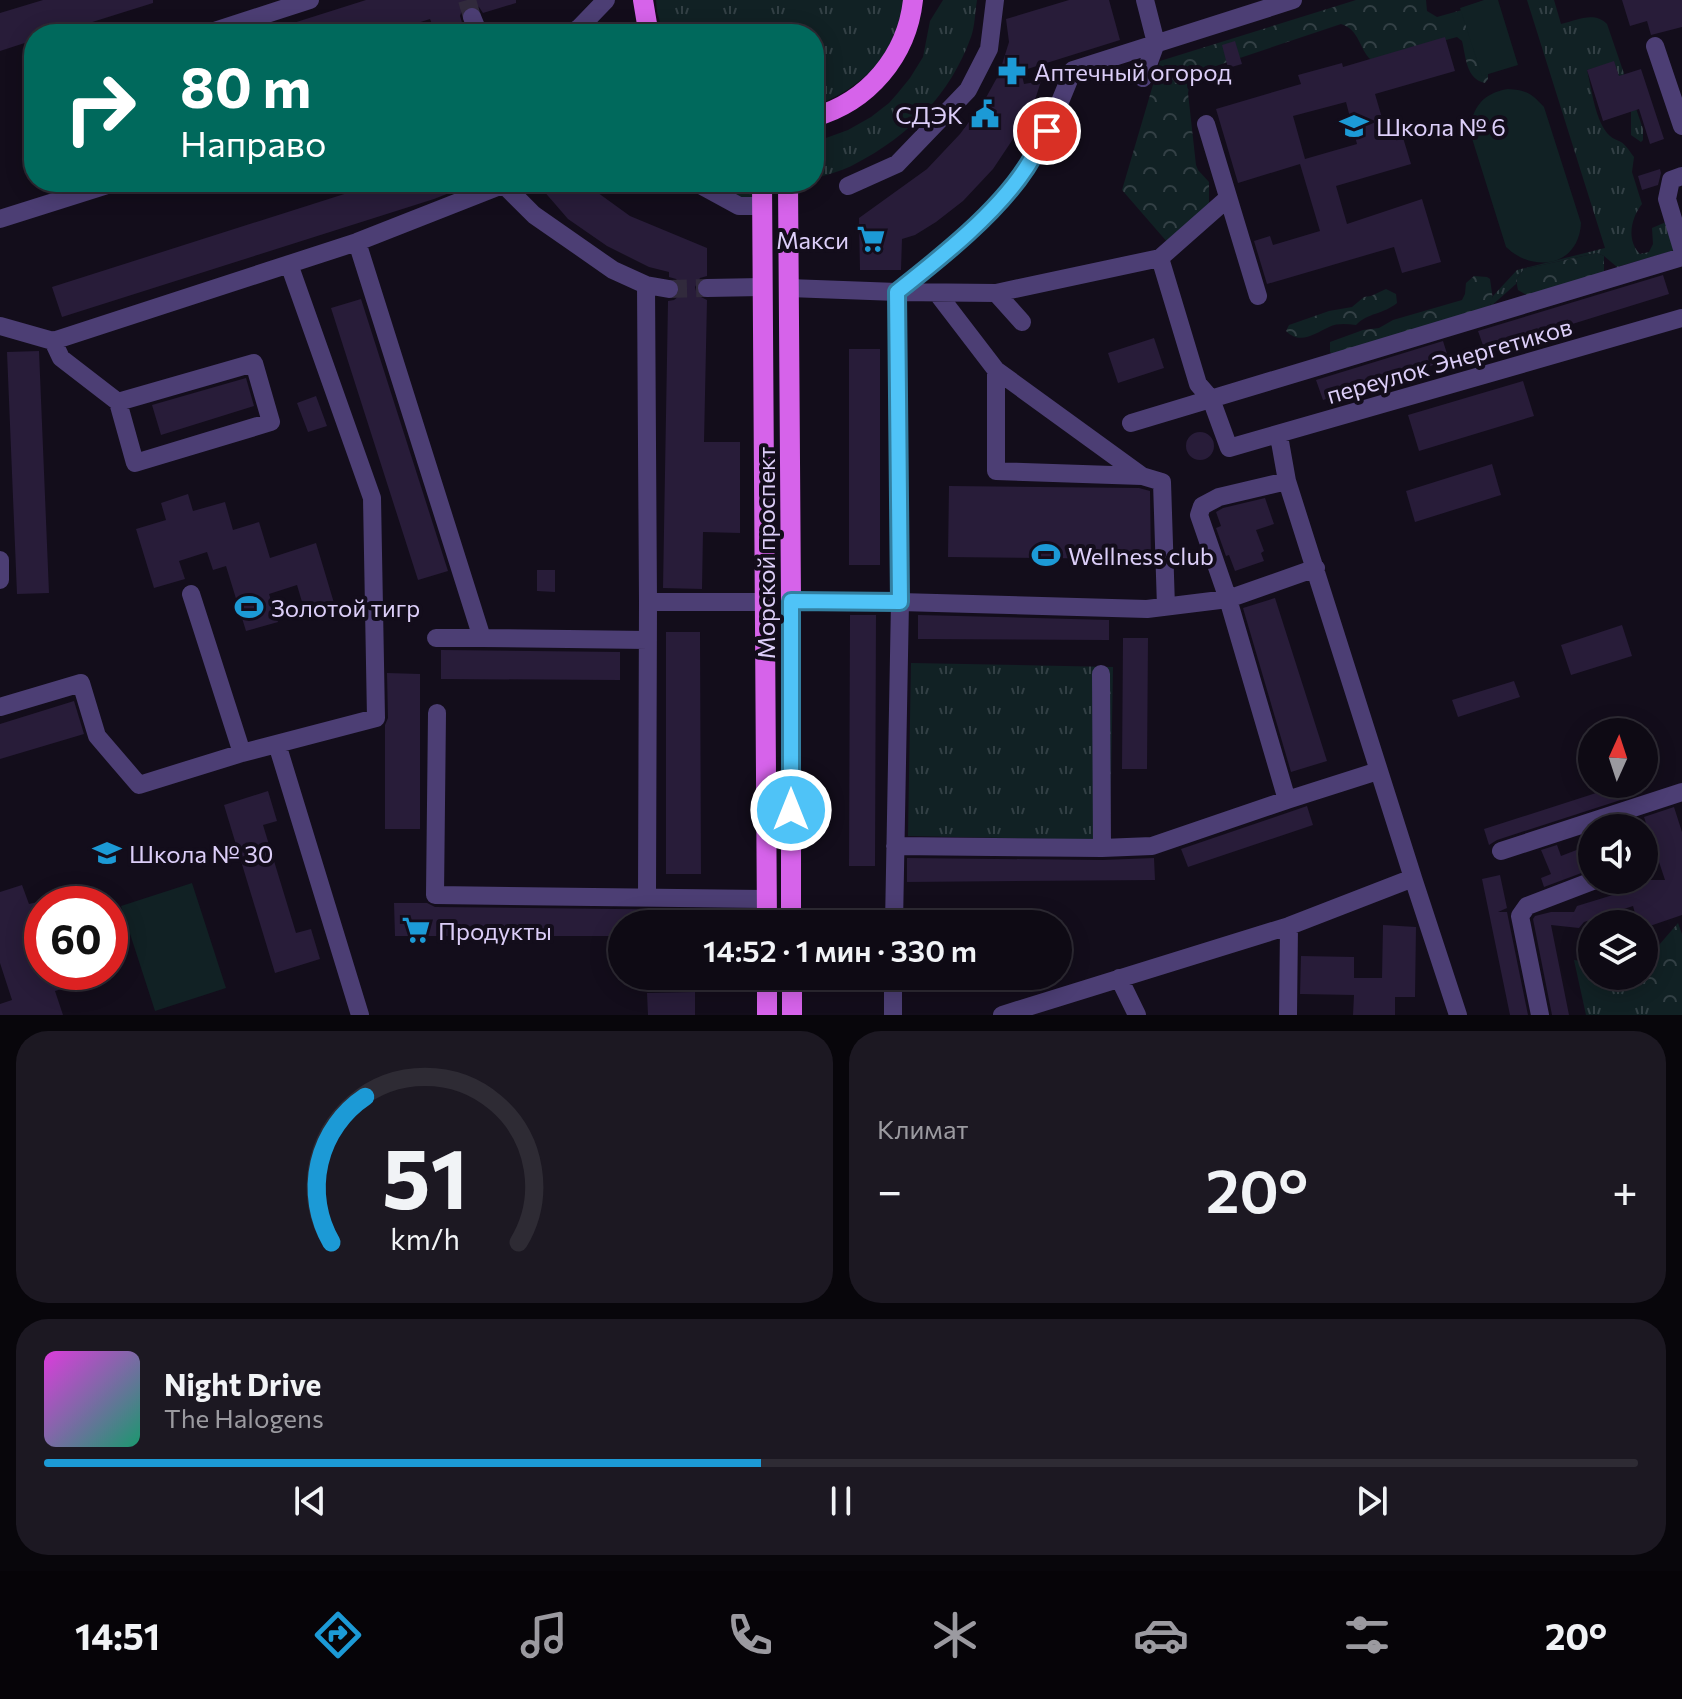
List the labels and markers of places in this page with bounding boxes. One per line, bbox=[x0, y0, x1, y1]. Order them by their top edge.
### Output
pharmacy icon: Аптечный огород bbox=[997, 56, 1027, 86]
place label: Аптечный огород bbox=[1034, 57, 1231, 86]
pin bbox=[1013, 97, 1081, 165]
public building icon: СДЭК bbox=[970, 99, 1000, 129]
place label: СДЭК bbox=[895, 100, 963, 129]
school or university icon: Школа № 6 bbox=[1339, 111, 1369, 141]
place label: Школа № 6 bbox=[1376, 112, 1506, 141]
supermarket icon: Макси bbox=[856, 224, 886, 254]
place label: Макси bbox=[776, 225, 849, 254]
sports icon: Wellness club bbox=[1031, 540, 1061, 570]
place label: Wellness club bbox=[1068, 541, 1214, 570]
sports icon: Золотой тигр bbox=[234, 592, 264, 622]
place label: Золотой тигр bbox=[271, 593, 420, 622]
school or university icon: Школа № 30 bbox=[92, 838, 122, 868]
place label: Школа № 30 bbox=[129, 839, 274, 868]
supermarket icon: Продукты bbox=[401, 915, 431, 945]
place label: Продукты bbox=[438, 916, 552, 945]

